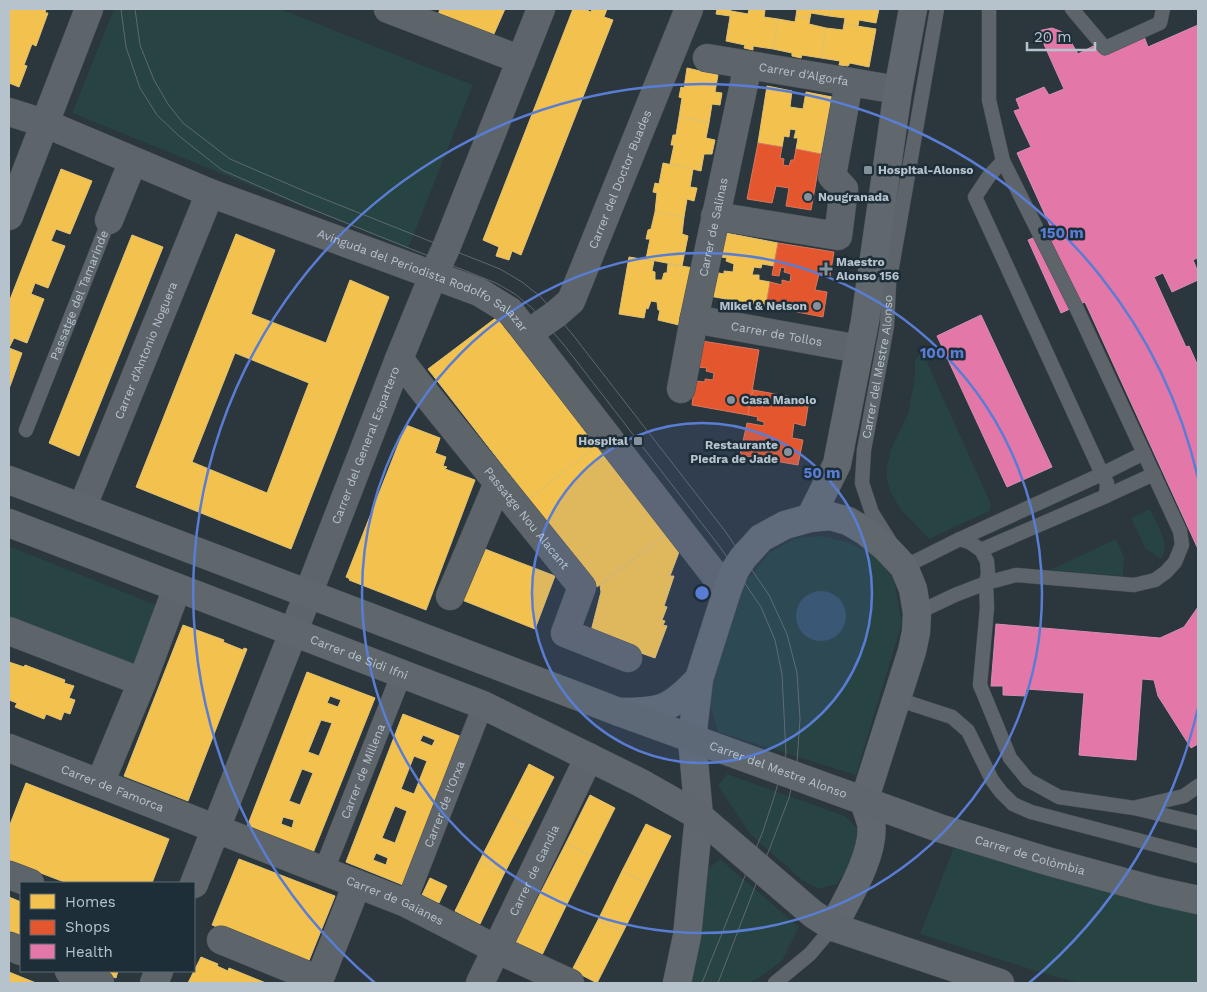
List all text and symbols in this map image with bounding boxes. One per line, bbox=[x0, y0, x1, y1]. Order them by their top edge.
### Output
scale bar bbox=[1027, 20, 1094, 52]
text: 20 m bbox=[1034, 28, 1072, 46]
street label: Carrer d'Algorfa bbox=[758, 60, 850, 89]
street label: Carrer del Doctor Buades bbox=[586, 108, 654, 251]
place label: Hospital-Alonso bbox=[878, 163, 974, 177]
marker: Hospital-Alonso bbox=[862, 164, 874, 176]
street label: Carrer de Salinas bbox=[696, 177, 731, 278]
place label: Nougranada bbox=[818, 190, 889, 204]
marker: Nougranada bbox=[802, 191, 814, 203]
text: 150 m bbox=[1040, 224, 1084, 242]
street label: Avinguda del Periodista Rodolfo Salazar bbox=[315, 226, 531, 335]
street label: Passatge del Tamarinde bbox=[47, 228, 111, 362]
place label: Maestro Alonso 156 bbox=[836, 255, 899, 283]
marker: Maestro Alonso 156 bbox=[820, 263, 832, 275]
street label: Carrer d'Antonio Noguera bbox=[112, 280, 180, 421]
street label: Carrer del Mestre Alonso bbox=[859, 295, 895, 440]
place label: Mikel & Nelson bbox=[719, 299, 807, 313]
marker: Mikel & Nelson bbox=[811, 300, 823, 312]
street label: Carrer de Tollos bbox=[730, 319, 823, 349]
text: 100 m bbox=[920, 344, 964, 362]
street label: Carrer del General Espartero bbox=[329, 365, 402, 526]
place label: Casa Manolo bbox=[741, 393, 816, 407]
marker: Casa Manolo bbox=[725, 394, 737, 406]
place label: Hospital bbox=[578, 434, 628, 448]
marker: Hospital bbox=[632, 435, 644, 447]
place label: Restaurante Piedra de Jade bbox=[690, 438, 778, 466]
marker: Restaurante Piedra de Jade bbox=[782, 446, 794, 458]
street label: Passatge Nou Alacant bbox=[481, 464, 572, 572]
text: 50 m bbox=[804, 464, 840, 482]
centre of rings bbox=[693, 584, 711, 602]
street label: Carrer de Sidi Ifni bbox=[308, 632, 410, 682]
street label: Carrer de Millena bbox=[338, 722, 388, 821]
street label: Carrer del Mestre Alonso bbox=[707, 738, 849, 801]
street label: Carrer de l'Orxa bbox=[421, 759, 468, 850]
street label: Carrer de Famorca bbox=[59, 762, 166, 815]
street label: Carrer de Gandia bbox=[506, 822, 562, 918]
street label: Carrer de Colòmbia bbox=[973, 832, 1087, 878]
street label: Carrer de Gaianes bbox=[344, 873, 446, 928]
legend bbox=[20, 882, 195, 972]
text: Homes bbox=[65, 893, 116, 911]
text: Shops bbox=[65, 918, 110, 936]
text: Health bbox=[65, 943, 113, 961]

